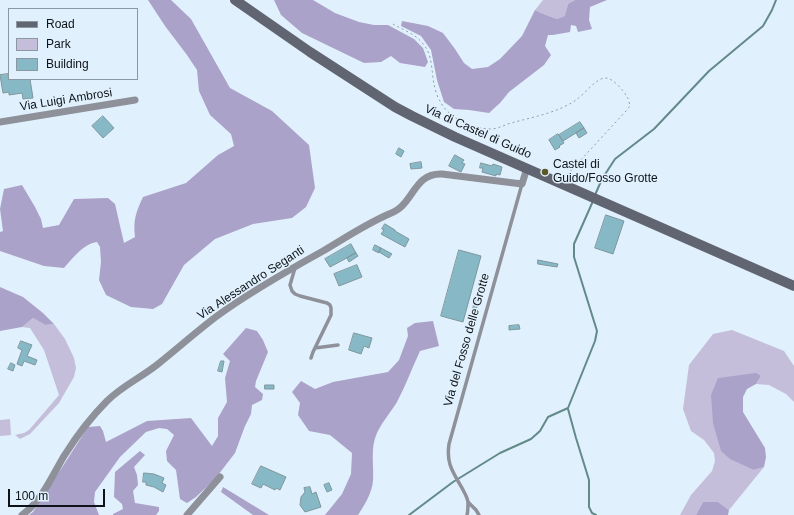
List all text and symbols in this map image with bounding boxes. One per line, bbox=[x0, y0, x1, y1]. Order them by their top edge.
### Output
legend bbox=[8, 8, 138, 80]
text: Road bbox=[46, 17, 75, 31]
text: Park bbox=[46, 37, 71, 51]
text: Building bbox=[46, 57, 89, 71]
street label: Via Luigi Ambrosi bbox=[19, 86, 113, 114]
street label: Via di Castel di Guido bbox=[422, 102, 534, 162]
place label: Castel di Guido/Fosso Grotte bbox=[553, 158, 658, 186]
marker: Castel di Guido/Fosso Grotte bbox=[540, 167, 550, 177]
street label: Via Alessandro Seganti bbox=[195, 243, 307, 323]
street label: Via del Fosso delle Grotte bbox=[441, 272, 493, 408]
scale bar bbox=[10, 481, 107, 507]
text: 100 m bbox=[15, 489, 48, 503]

